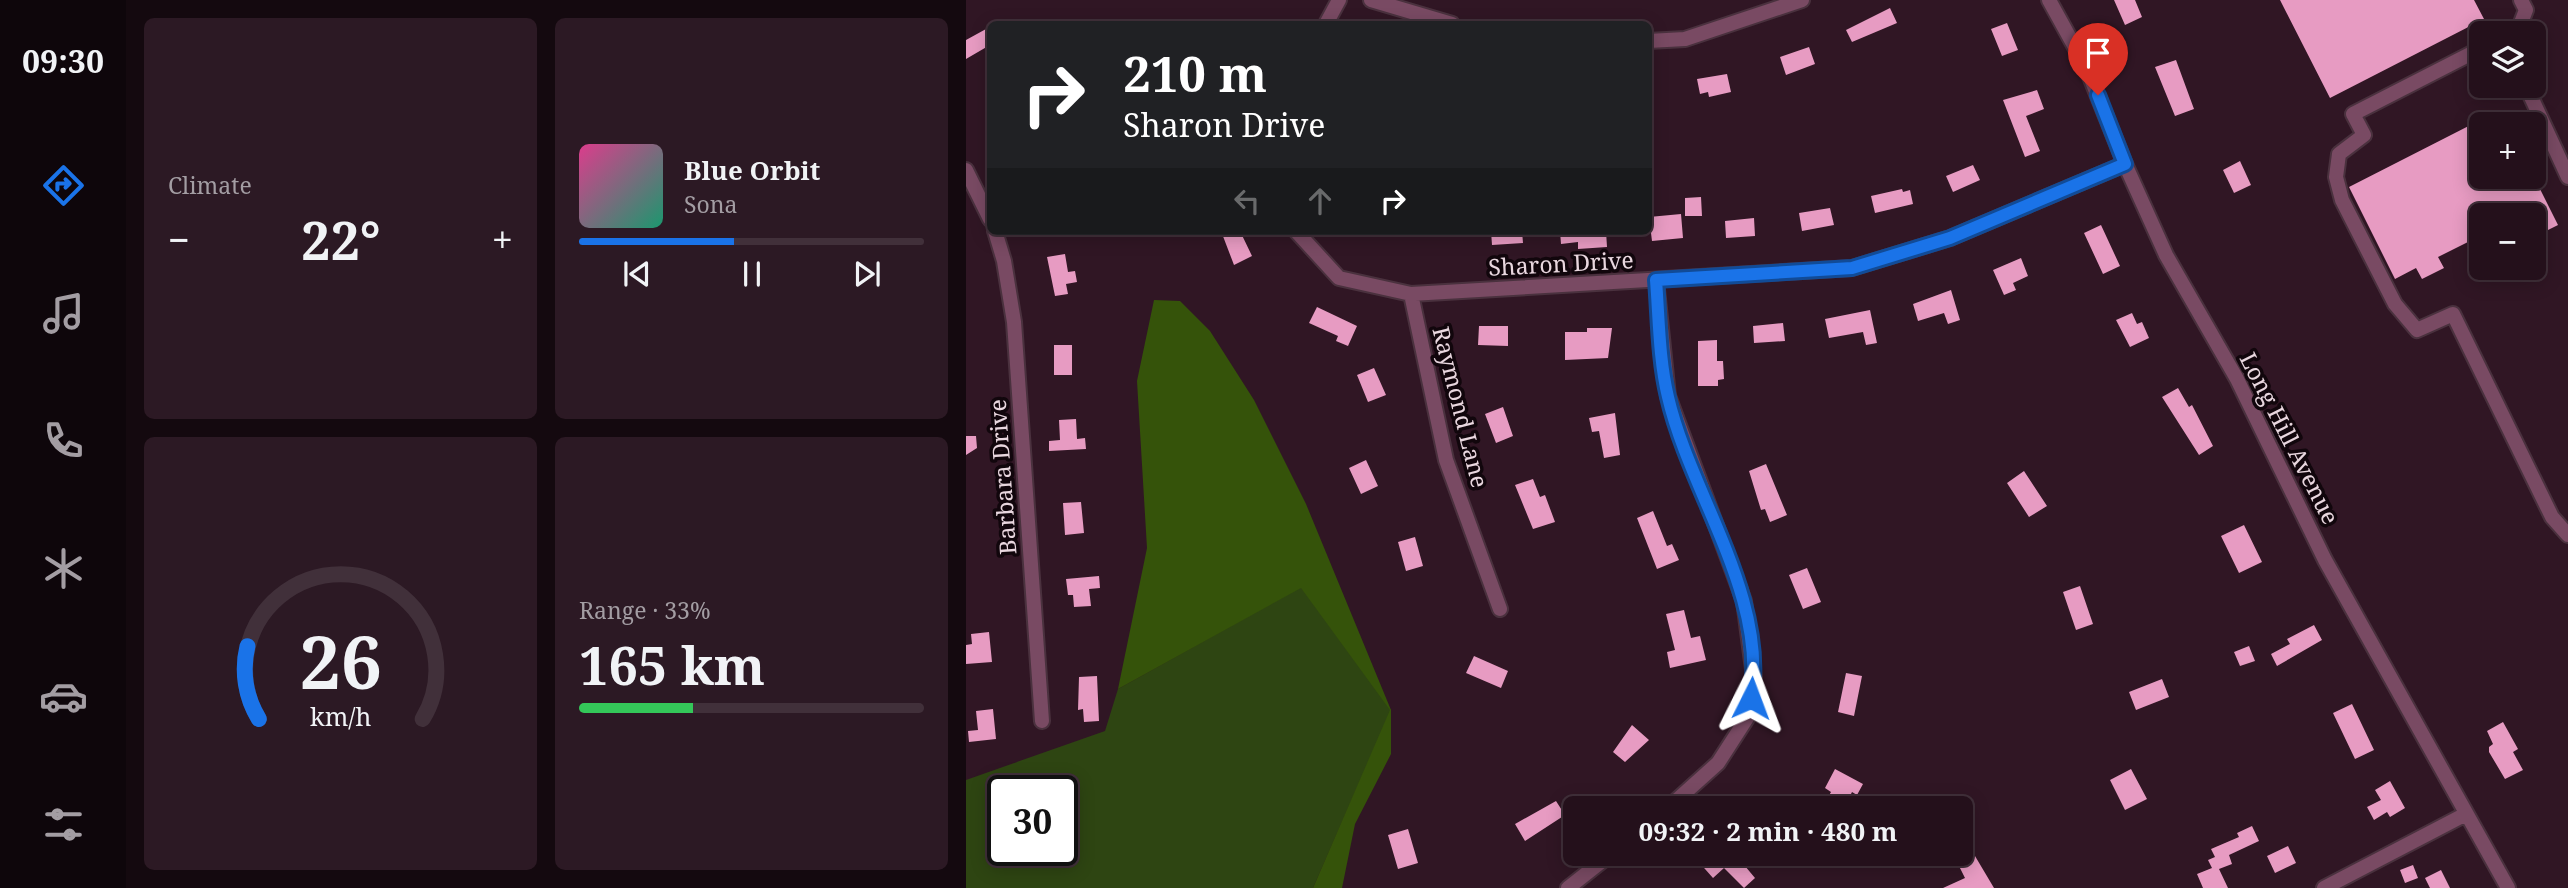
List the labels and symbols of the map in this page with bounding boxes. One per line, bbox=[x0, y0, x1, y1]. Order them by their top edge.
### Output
pin bbox=[2068, 23, 2128, 95]
street label: Sharon Drive bbox=[1487, 243, 1635, 283]
street label: Raymond Lane bbox=[1426, 323, 1496, 491]
street label: Long Hill Avenue bbox=[2233, 347, 2347, 529]
street label: Barbara Drive bbox=[981, 398, 1023, 556]
position arrow bbox=[1714, 661, 1788, 735]
speed limit sign: 30 bbox=[987, 775, 1078, 866]

